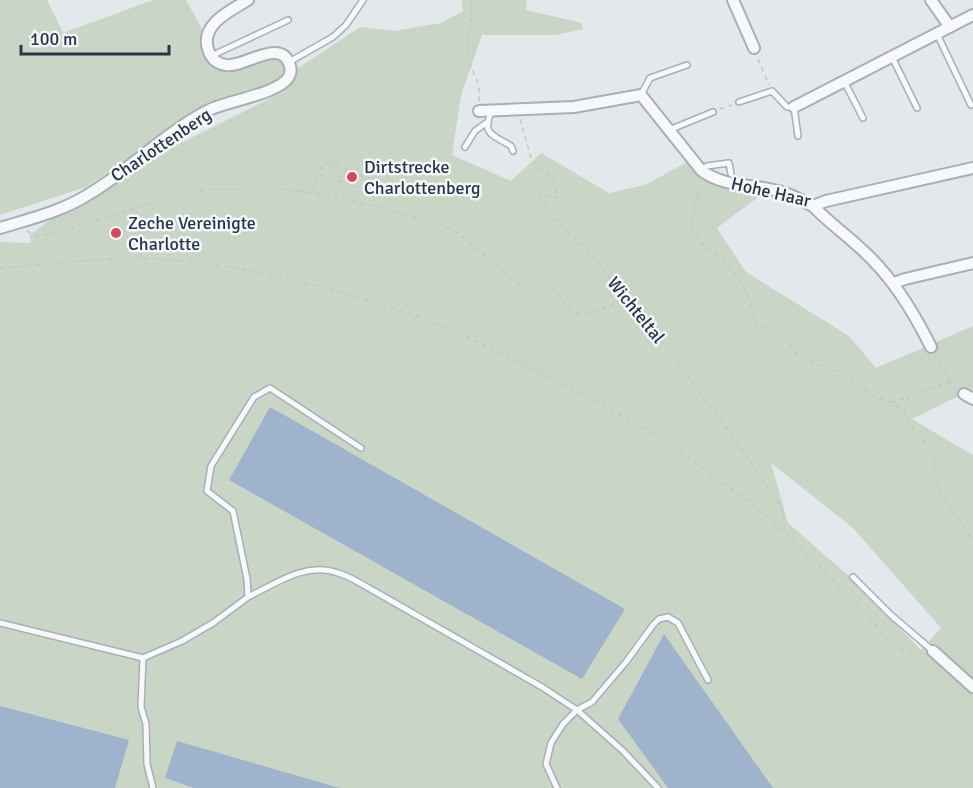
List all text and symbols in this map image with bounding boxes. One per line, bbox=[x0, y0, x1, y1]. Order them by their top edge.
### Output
scale bar bbox=[21, 18, 170, 56]
text: 100 m bbox=[30, 28, 77, 50]
street label: Charlottenberg bbox=[107, 103, 215, 187]
place label: Dirtstrecke Charlottenberg bbox=[364, 156, 480, 199]
marker: Dirtstrecke Charlottenberg bbox=[345, 170, 359, 184]
street label: Hohe Haar bbox=[729, 172, 813, 212]
place label: Zeche Vereinigte Charlotte bbox=[128, 212, 256, 255]
marker: Zeche Vereinigte Charlotte bbox=[109, 226, 123, 240]
street label: Wichteltal bbox=[602, 272, 670, 348]

